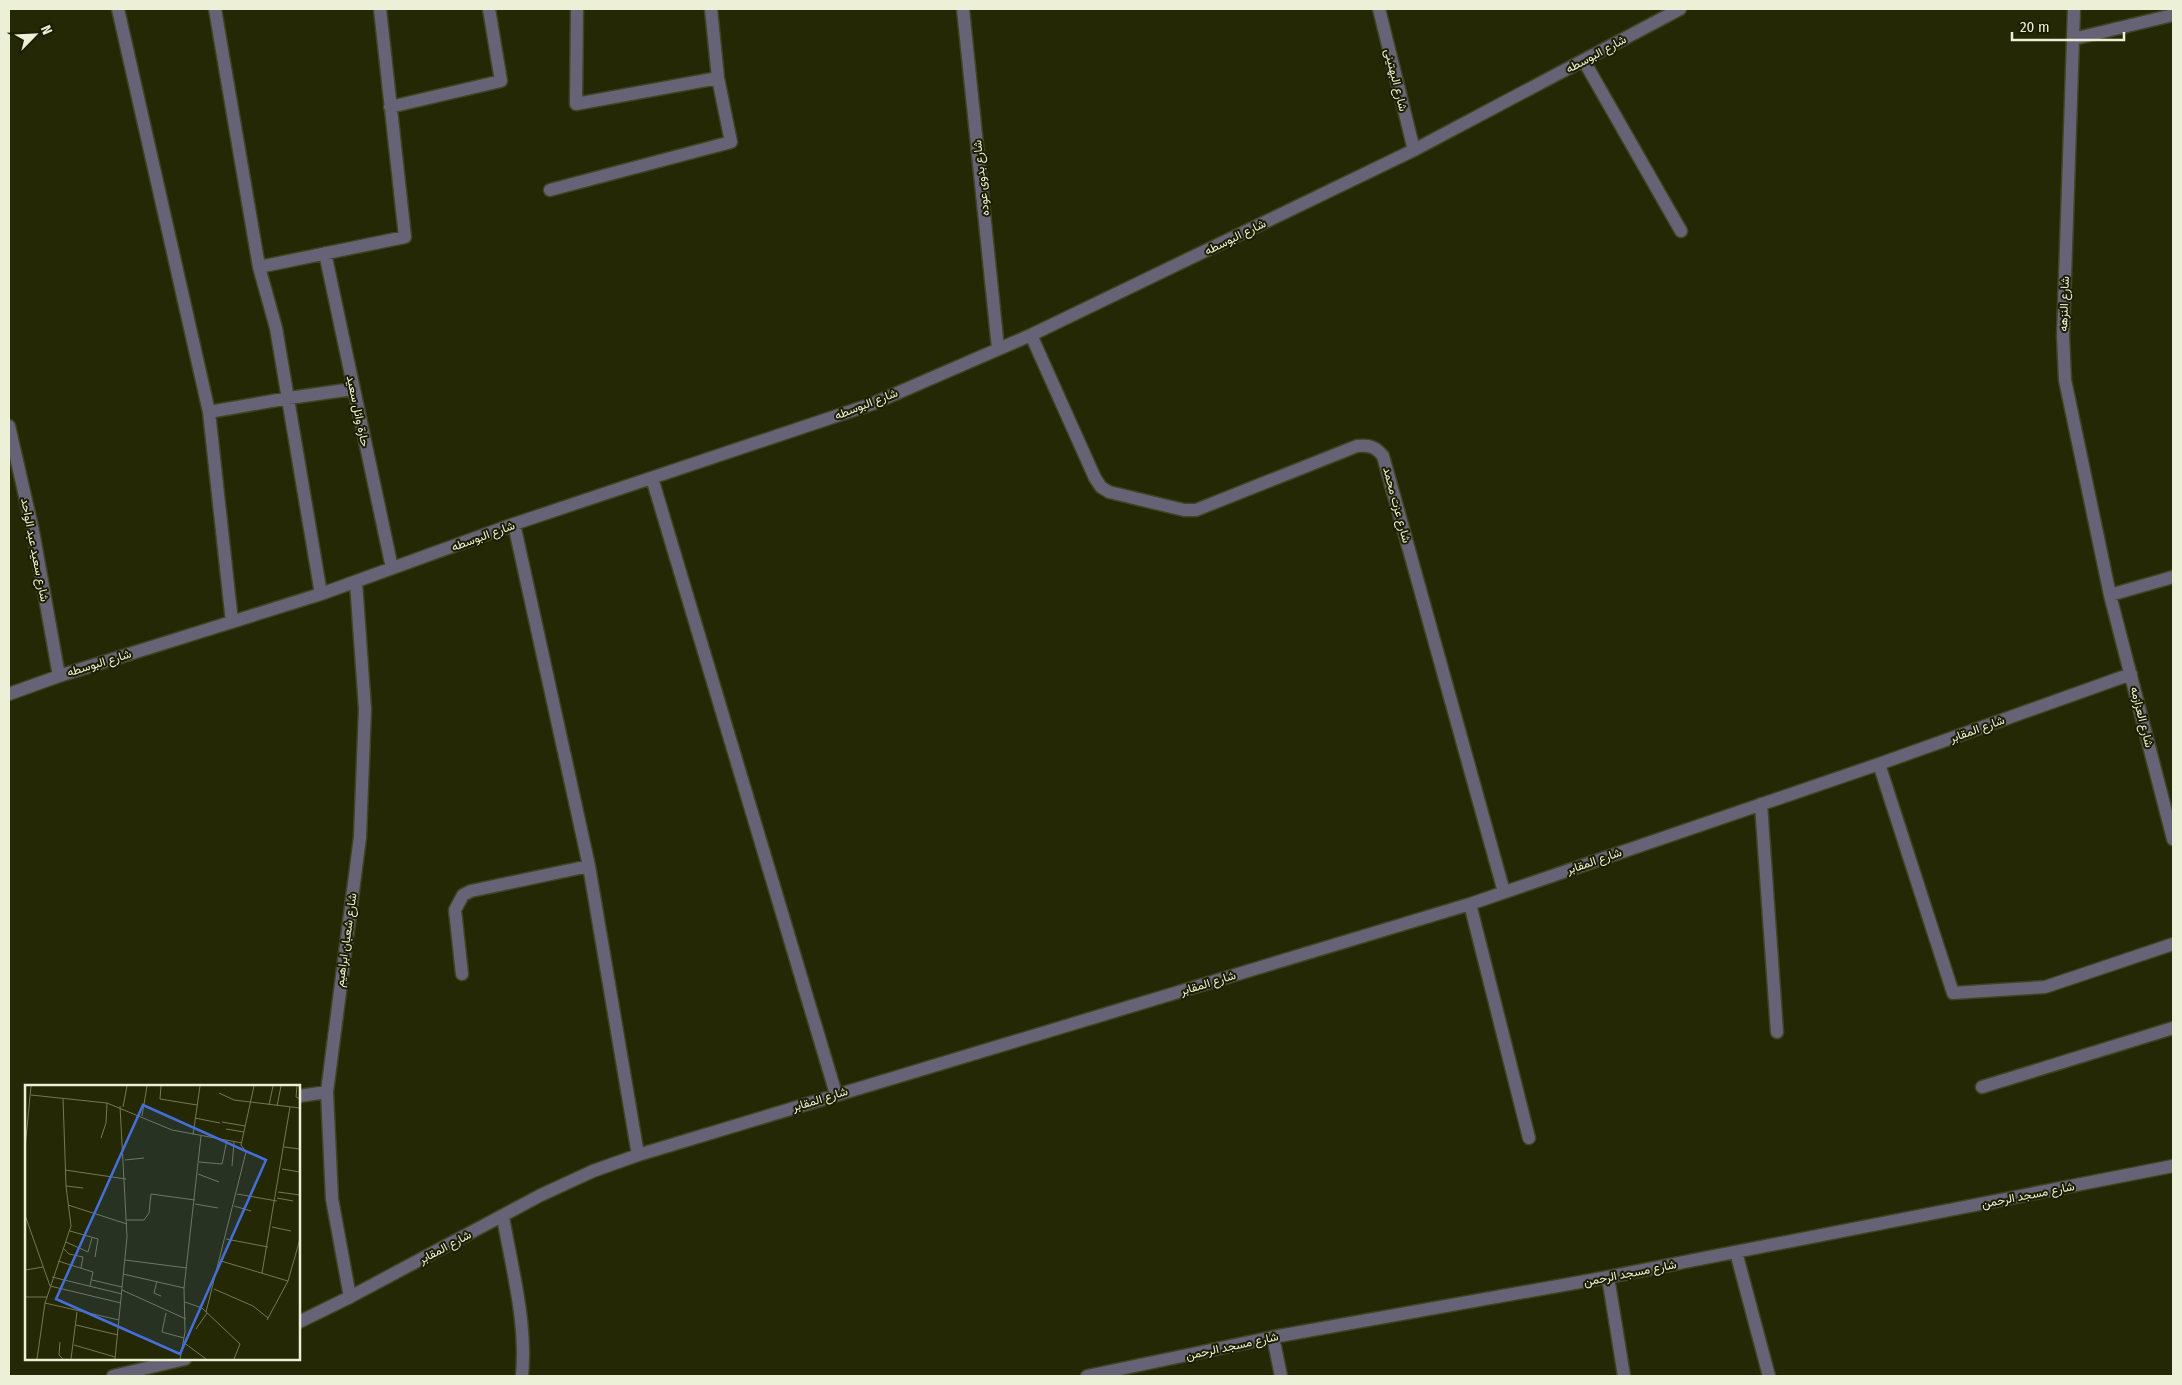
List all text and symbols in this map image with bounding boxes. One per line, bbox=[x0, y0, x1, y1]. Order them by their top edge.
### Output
north arrow bbox=[10, 10, 60, 60]
scale bar bbox=[2012, 10, 2124, 42]
text: 20 m bbox=[2020, 18, 2050, 36]
text: N bbox=[37, 23, 56, 37]
street label: شارع البوسطه bbox=[1563, 32, 1630, 78]
street label: شارع البهتينى bbox=[1380, 47, 1411, 113]
street label: شارع بدوى عوده bbox=[970, 139, 994, 217]
street label: شارع البوسطه bbox=[1202, 216, 1269, 260]
street label: شارع النزهه bbox=[2056, 276, 2074, 332]
street label: حارة وائل سعيد bbox=[343, 374, 372, 448]
street label: شارع البوسطه bbox=[832, 386, 900, 424]
street label: شارع عزت محمد bbox=[1378, 465, 1414, 545]
street label: شارع سعيد عبد الواحد bbox=[16, 497, 52, 603]
street label: شارع البوسطه bbox=[449, 518, 517, 556]
street label: شارع البوسطه bbox=[65, 647, 133, 681]
street label: شارع العزازمه bbox=[2126, 685, 2156, 749]
street label: شارع المقابر bbox=[1947, 713, 2007, 748]
street label: شارع المقابر bbox=[1564, 845, 1624, 879]
street label: شارع شعبان ابراهيم bbox=[332, 892, 362, 988]
street label: شارع المقابر bbox=[1178, 968, 1238, 1000]
street label: شارع المقابر bbox=[790, 1084, 850, 1116]
inset map bbox=[25, 1085, 300, 1360]
street label: شارع مسجد الرحمن bbox=[1980, 1179, 2076, 1213]
street label: شارع المقابر bbox=[416, 1227, 475, 1269]
street label: شارع مسجد الرحمن bbox=[1582, 1257, 1678, 1291]
street label: شارع مسجد الرحمن bbox=[1184, 1329, 1280, 1365]

